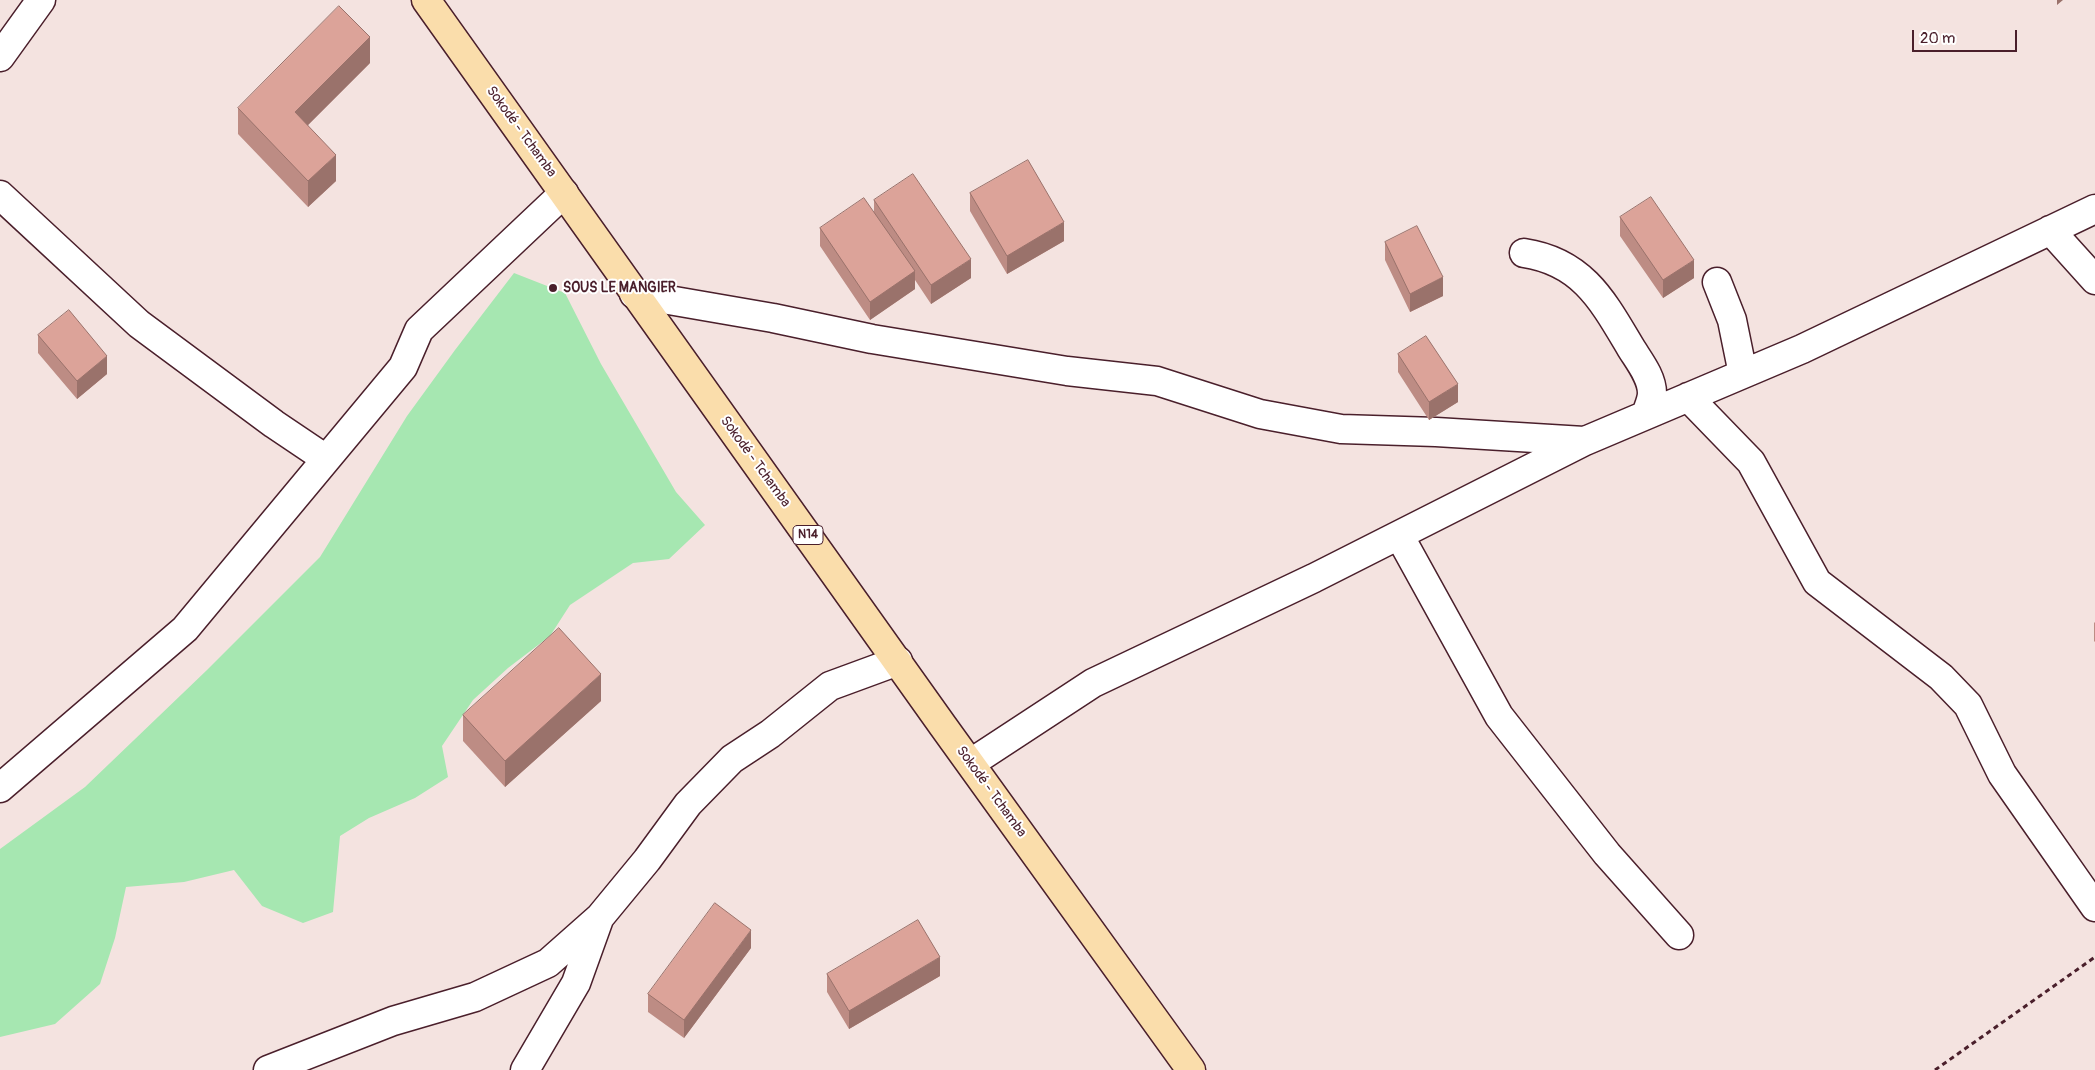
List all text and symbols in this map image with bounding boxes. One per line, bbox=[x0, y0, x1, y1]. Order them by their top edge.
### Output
scale bar bbox=[1915, 20, 2020, 52]
text: 20 m bbox=[1920, 29, 1955, 48]
street label: Sokodé - Tchamba bbox=[482, 83, 560, 181]
place label: SOUS LE MANGIER bbox=[563, 280, 676, 296]
marker: SOUS LE MANGIER bbox=[547, 282, 559, 294]
street label: Sokodé - Tchamba bbox=[716, 413, 794, 511]
road number: N14 bbox=[793, 526, 823, 544]
street label: Sokodé - Tchamba bbox=[952, 743, 1030, 841]

